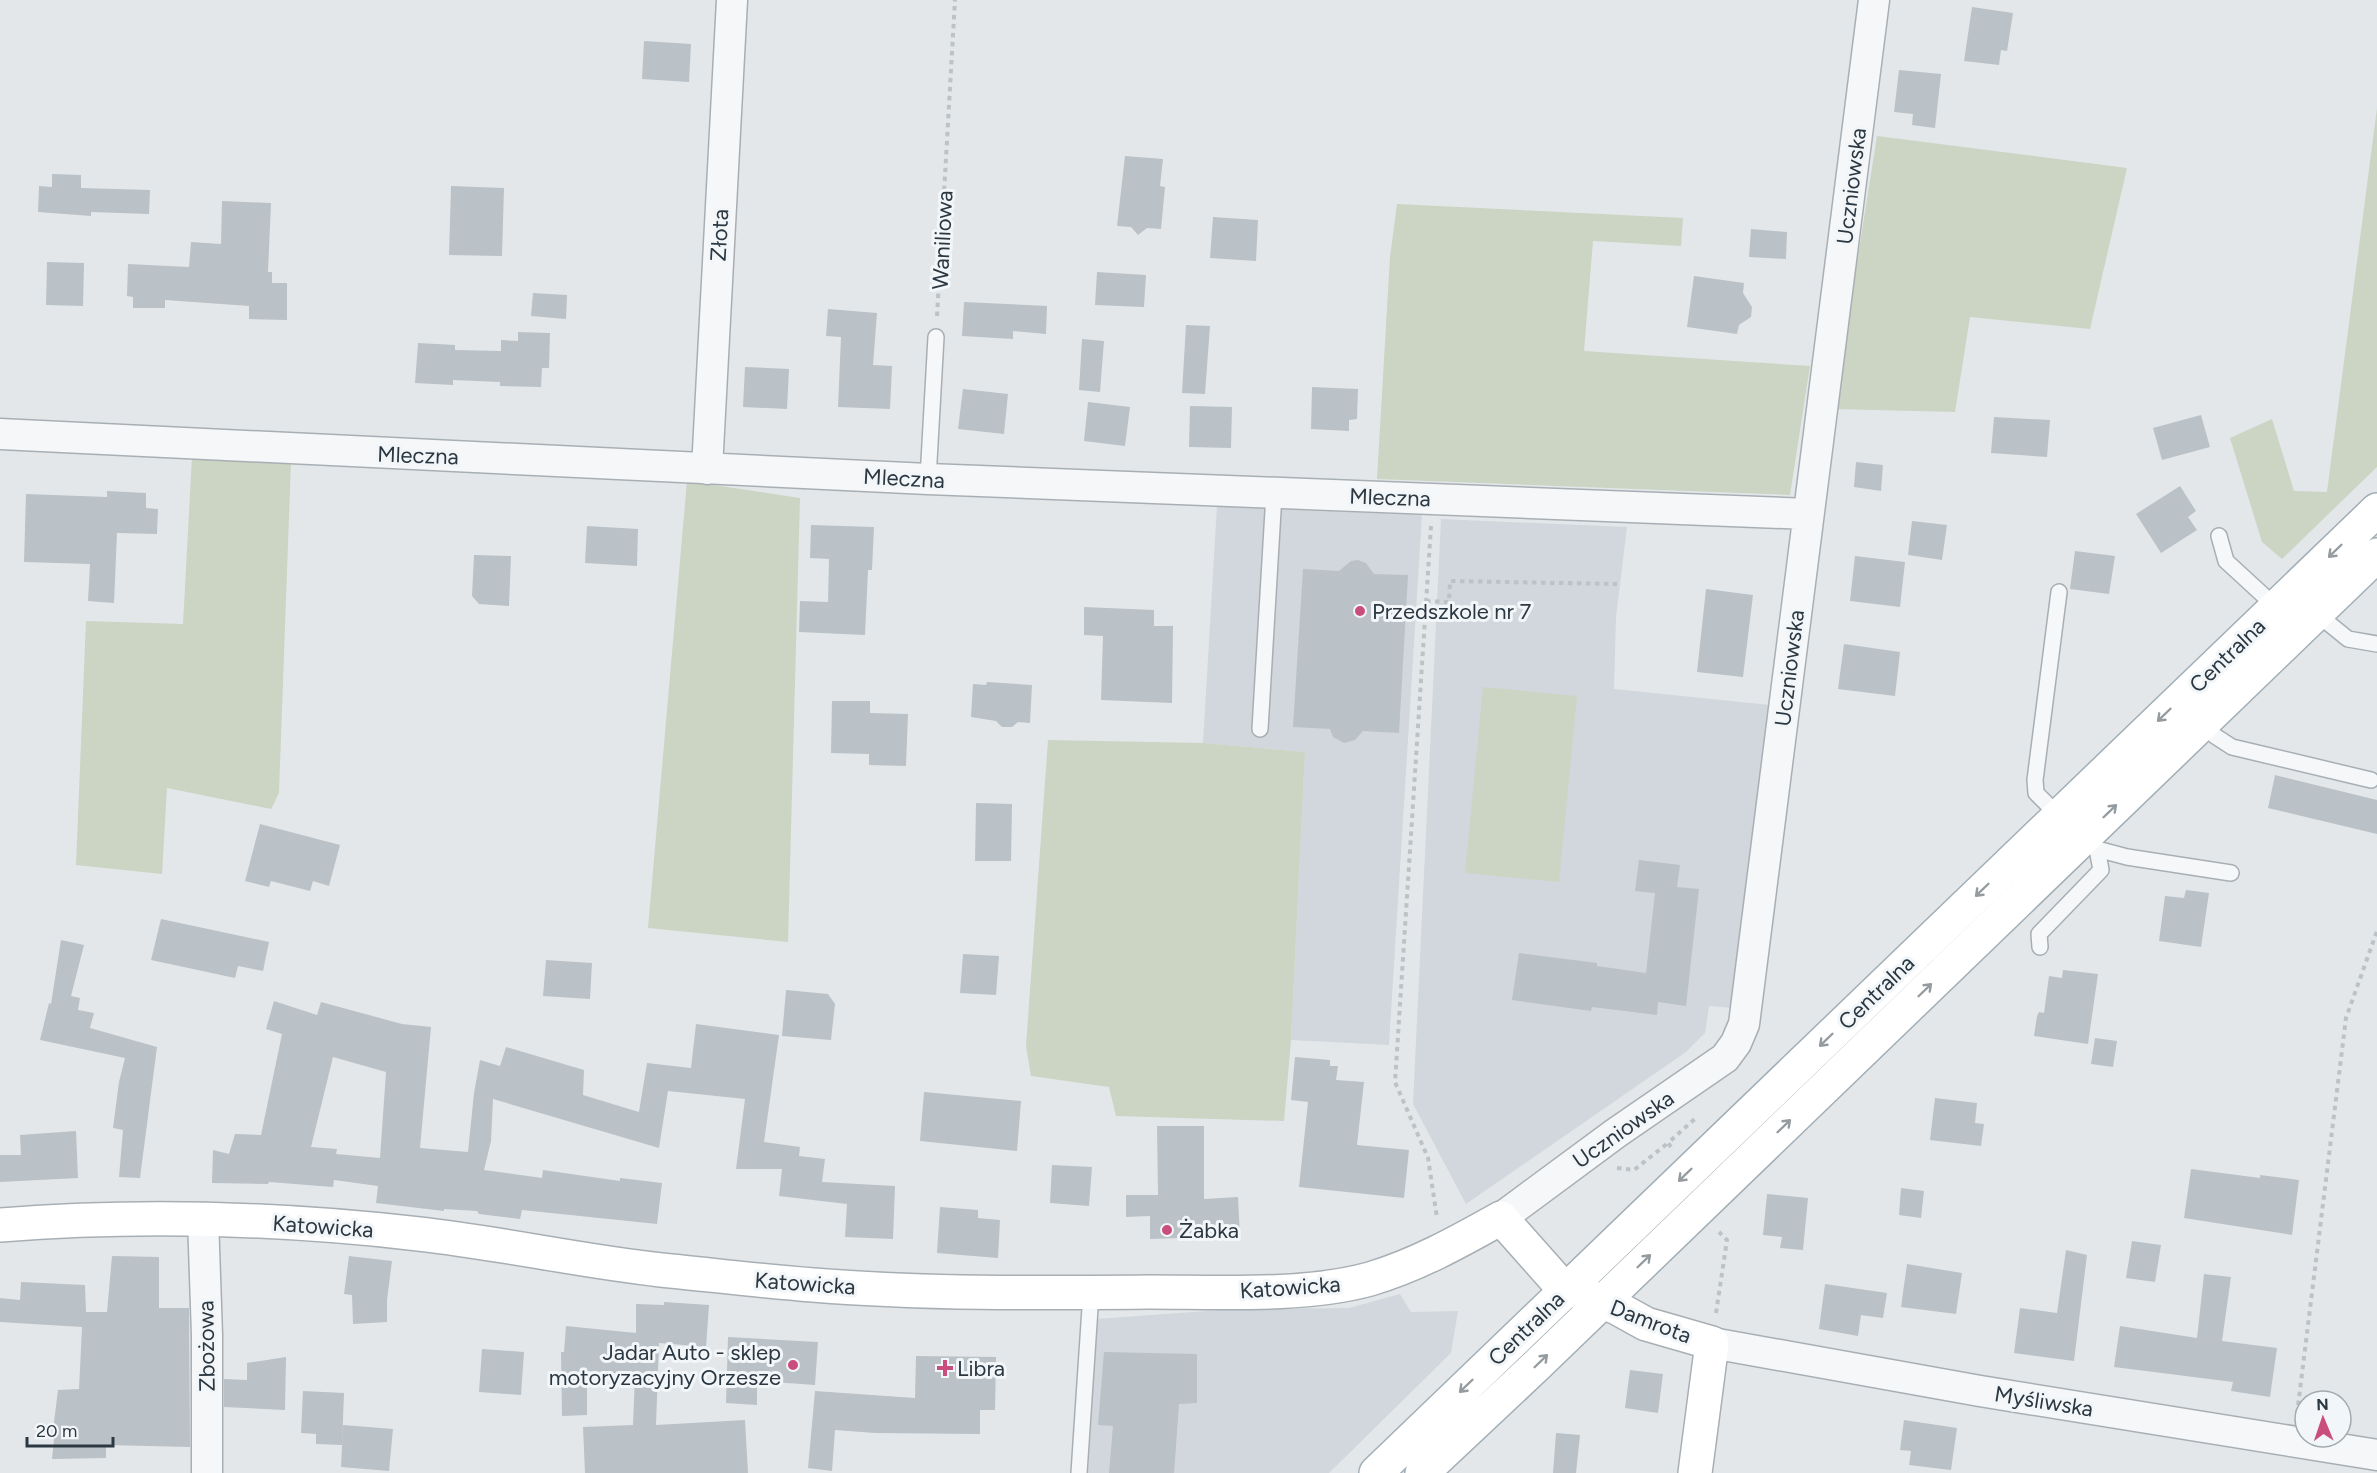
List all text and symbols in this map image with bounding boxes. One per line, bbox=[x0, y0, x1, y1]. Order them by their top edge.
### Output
street label: Uczniowska bbox=[1831, 126, 1872, 246]
street label: Waniliowa bbox=[926, 190, 959, 290]
street label: Złota bbox=[705, 208, 734, 262]
street label: Mleczna bbox=[377, 441, 459, 470]
street label: Mleczna bbox=[862, 463, 945, 494]
street label: Mleczna bbox=[1349, 483, 1431, 512]
one-way arrow bbox=[2327, 543, 2342, 558]
place label: Przedszkole nr 7 bbox=[1372, 598, 1531, 625]
marker: Przedszkole nr 7 bbox=[1353, 604, 1367, 618]
street label: Uczniowska bbox=[1769, 608, 1810, 728]
street label: Centralna bbox=[2184, 612, 2271, 698]
one-way arrow bbox=[2156, 707, 2171, 722]
one-way arrow bbox=[2103, 804, 2118, 819]
one-way arrow bbox=[1974, 883, 1989, 898]
street label: Centralna bbox=[1833, 949, 1920, 1035]
one-way arrow bbox=[1917, 983, 1932, 998]
one-way arrow bbox=[1818, 1033, 1833, 1047]
street label: Uczniowska bbox=[1568, 1085, 1679, 1174]
one-way arrow bbox=[1777, 1119, 1792, 1133]
one-way arrow bbox=[1678, 1168, 1693, 1183]
street label: Katowicka bbox=[272, 1210, 374, 1243]
place label: Żabka bbox=[1179, 1217, 1239, 1244]
marker: Żabka bbox=[1160, 1223, 1174, 1237]
one-way arrow bbox=[1636, 1254, 1651, 1268]
street label: Katowicka bbox=[754, 1267, 856, 1300]
street label: Katowicka bbox=[1239, 1271, 1341, 1304]
street label: Centralna bbox=[1483, 1285, 1570, 1371]
street label: Damrota bbox=[1606, 1294, 1695, 1349]
street label: Zbożowa bbox=[192, 1300, 221, 1392]
place label: Jadar Auto - sklep motoryzacyjny Orzesze bbox=[549, 1339, 781, 1391]
one-way arrow bbox=[1533, 1354, 1548, 1368]
place label: Libra bbox=[957, 1355, 1005, 1382]
marker: Jadar Auto - sklep motoryzacyjny Orzesze bbox=[786, 1358, 800, 1372]
marker: Libra bbox=[938, 1361, 952, 1375]
one-way arrow bbox=[1458, 1379, 1473, 1394]
street label: Myśliwska bbox=[1993, 1380, 2095, 1423]
north arrow bbox=[2293, 1389, 2353, 1449]
text: N bbox=[2316, 1395, 2329, 1414]
scale bar bbox=[27, 1410, 112, 1448]
text: 20 m bbox=[36, 1420, 77, 1442]

